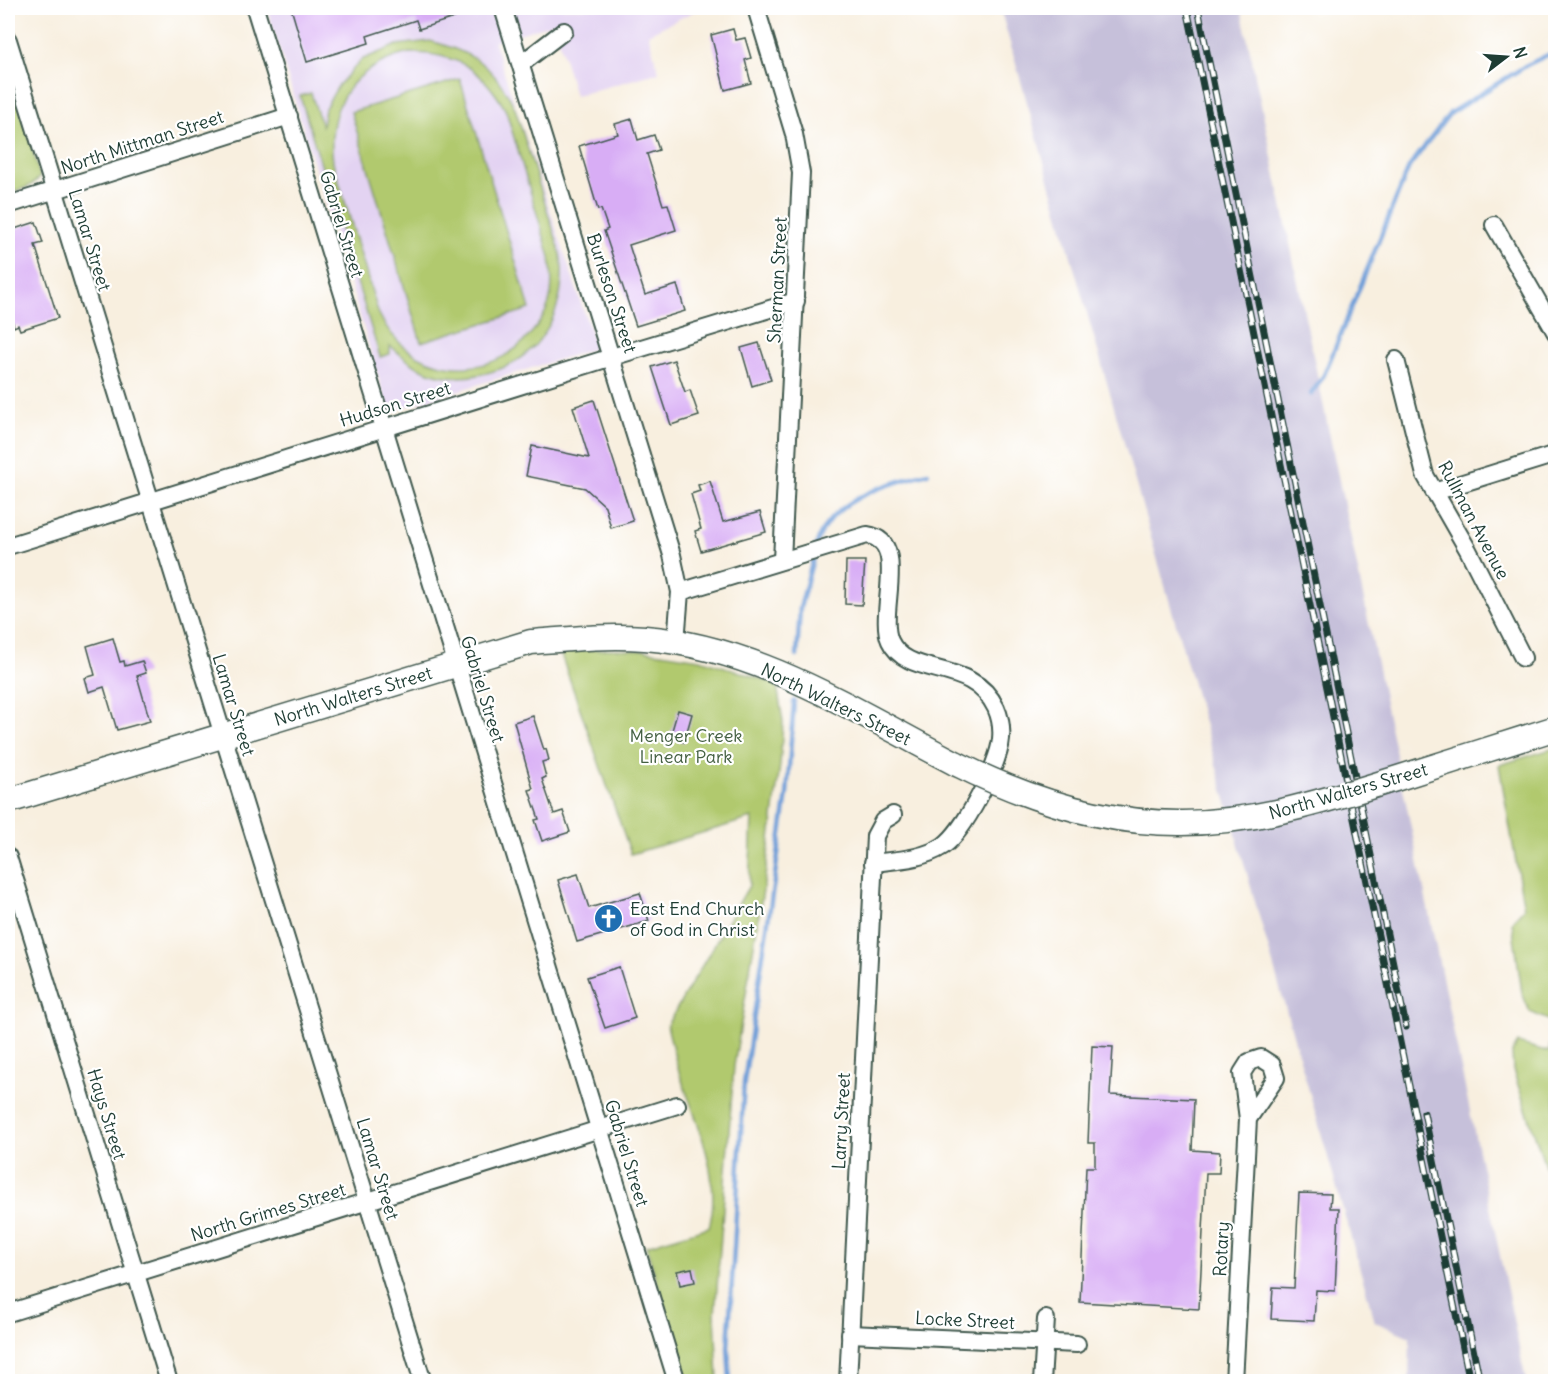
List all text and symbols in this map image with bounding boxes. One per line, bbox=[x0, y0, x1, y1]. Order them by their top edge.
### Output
north arrow bbox=[1476, 27, 1536, 87]
text: N bbox=[1509, 44, 1532, 61]
street label: North Mittman Street bbox=[58, 105, 226, 179]
street label: Gabriel Street bbox=[315, 168, 369, 280]
street label: Lamar Street bbox=[64, 186, 116, 294]
street label: Sherman Street bbox=[762, 216, 792, 344]
street label: Burleson Street bbox=[582, 230, 642, 356]
street label: Hudson Street bbox=[337, 376, 453, 432]
street label: Rullman Avenue bbox=[1433, 457, 1515, 583]
street label: Gabriel Street bbox=[456, 633, 510, 745]
street label: Lamar Street bbox=[208, 651, 260, 759]
street label: North Walters Street bbox=[757, 658, 915, 750]
street label: North Walters Street bbox=[271, 661, 435, 731]
park label: Menger Creek Linear Park bbox=[629, 724, 743, 768]
street label: North Walters Street bbox=[1266, 757, 1430, 825]
place label: East End Church of God in Christ bbox=[630, 897, 764, 941]
church icon: East End Church of God in Christ bbox=[593, 902, 625, 934]
street label: Hays Street bbox=[82, 1066, 132, 1162]
street label: Larry Street bbox=[827, 1072, 855, 1170]
street label: Gabriel Street bbox=[600, 1097, 654, 1209]
street label: Lamar Street bbox=[352, 1115, 404, 1223]
street label: North Grimes Street bbox=[188, 1177, 348, 1247]
street label: Rotary bbox=[1208, 1221, 1234, 1277]
street label: Locke Street bbox=[915, 1306, 1015, 1334]

